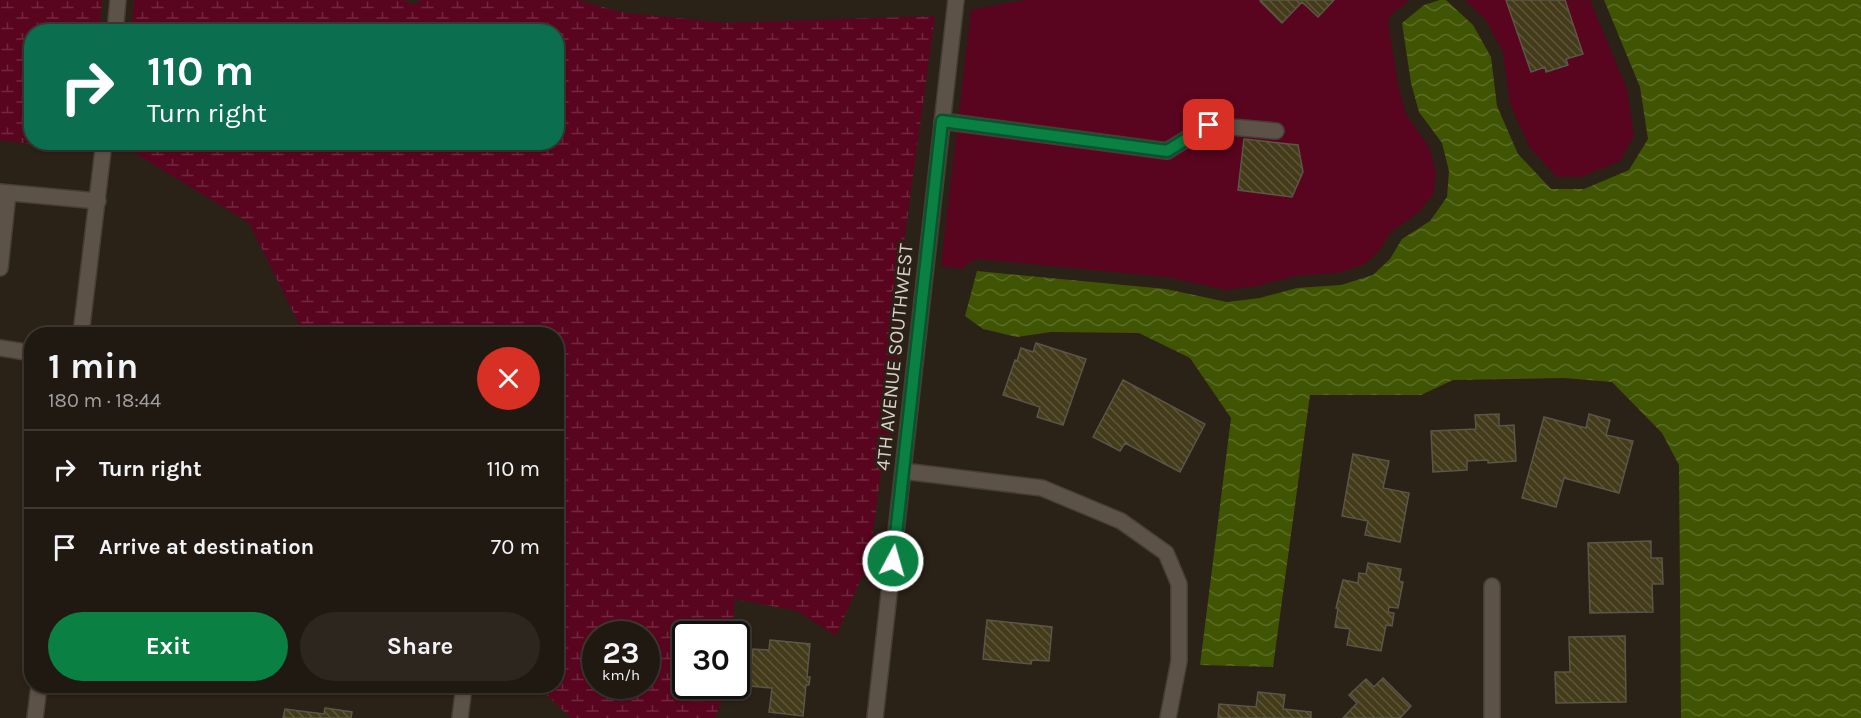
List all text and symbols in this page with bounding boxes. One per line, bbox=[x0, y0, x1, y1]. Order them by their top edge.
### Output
text: 110 m bbox=[147, 46, 254, 96]
icon: right bbox=[48, 48, 126, 126]
text: Turn right bbox=[147, 97, 267, 129]
pin bbox=[1183, 99, 1234, 150]
icon: arrive bbox=[1192, 108, 1225, 141]
street label: 4TH AVENUE SOUTHWEST bbox=[871, 242, 918, 472]
text: 1 min bbox=[48, 345, 138, 387]
button: close bbox=[477, 347, 540, 410]
text: 180 m · 18:44 bbox=[48, 389, 161, 412]
icon: right bbox=[48, 453, 81, 486]
text: Turn right bbox=[99, 456, 202, 482]
text: 110 m bbox=[487, 456, 540, 482]
position arrow bbox=[861, 529, 925, 593]
icon: arrive bbox=[48, 531, 81, 564]
text: Arrive at destination bbox=[99, 534, 314, 560]
text: 70 m bbox=[491, 534, 540, 560]
button: Exit bbox=[48, 612, 288, 681]
button: Share bbox=[300, 612, 540, 681]
speed limit sign: 30 bbox=[672, 621, 750, 699]
text: 23 bbox=[603, 635, 639, 671]
text: km/h bbox=[602, 666, 640, 684]

